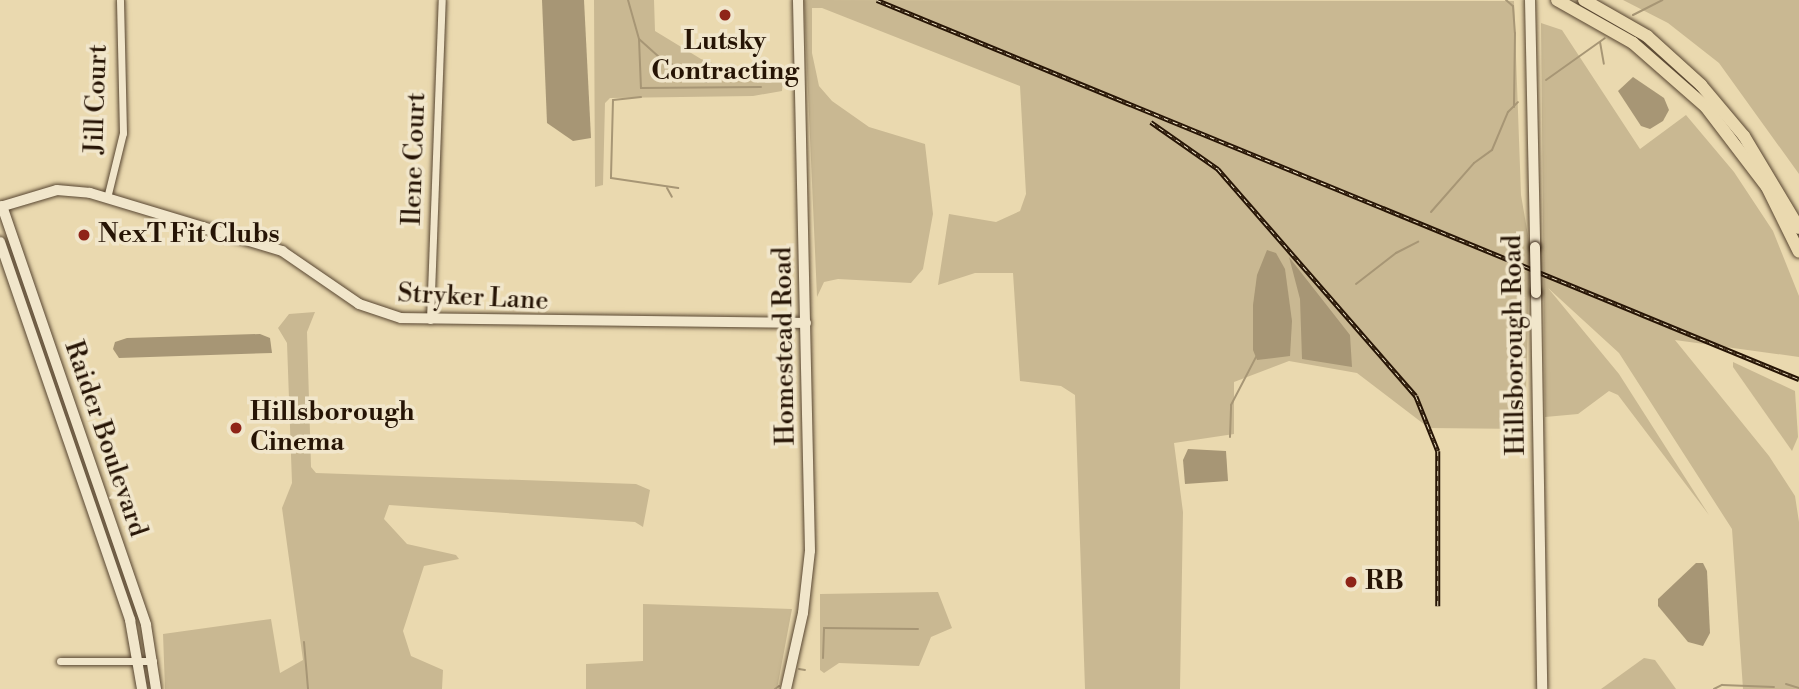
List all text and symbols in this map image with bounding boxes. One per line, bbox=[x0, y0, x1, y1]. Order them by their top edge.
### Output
marker: Lutsky Contracting bbox=[717, 7, 733, 23]
place label: Lutsky Contracting bbox=[651, 26, 799, 88]
street label: Jill Court bbox=[79, 44, 115, 154]
street label: Ilene Court bbox=[397, 92, 433, 226]
place label: NexT Fit Clubs bbox=[98, 219, 280, 251]
marker: NexT Fit Clubs bbox=[76, 227, 92, 243]
street label: Hillsborough Road bbox=[1497, 234, 1533, 456]
street label: Homestead Road bbox=[768, 246, 802, 446]
street label: Stryker Lane bbox=[397, 278, 549, 318]
street label: Raider Boulevard bbox=[57, 337, 153, 541]
place label: Hillsborough Cinema bbox=[250, 397, 415, 458]
marker: Hillsborough Cinema bbox=[228, 420, 244, 436]
place label: RB bbox=[1365, 566, 1404, 598]
marker: RB bbox=[1343, 574, 1359, 590]

